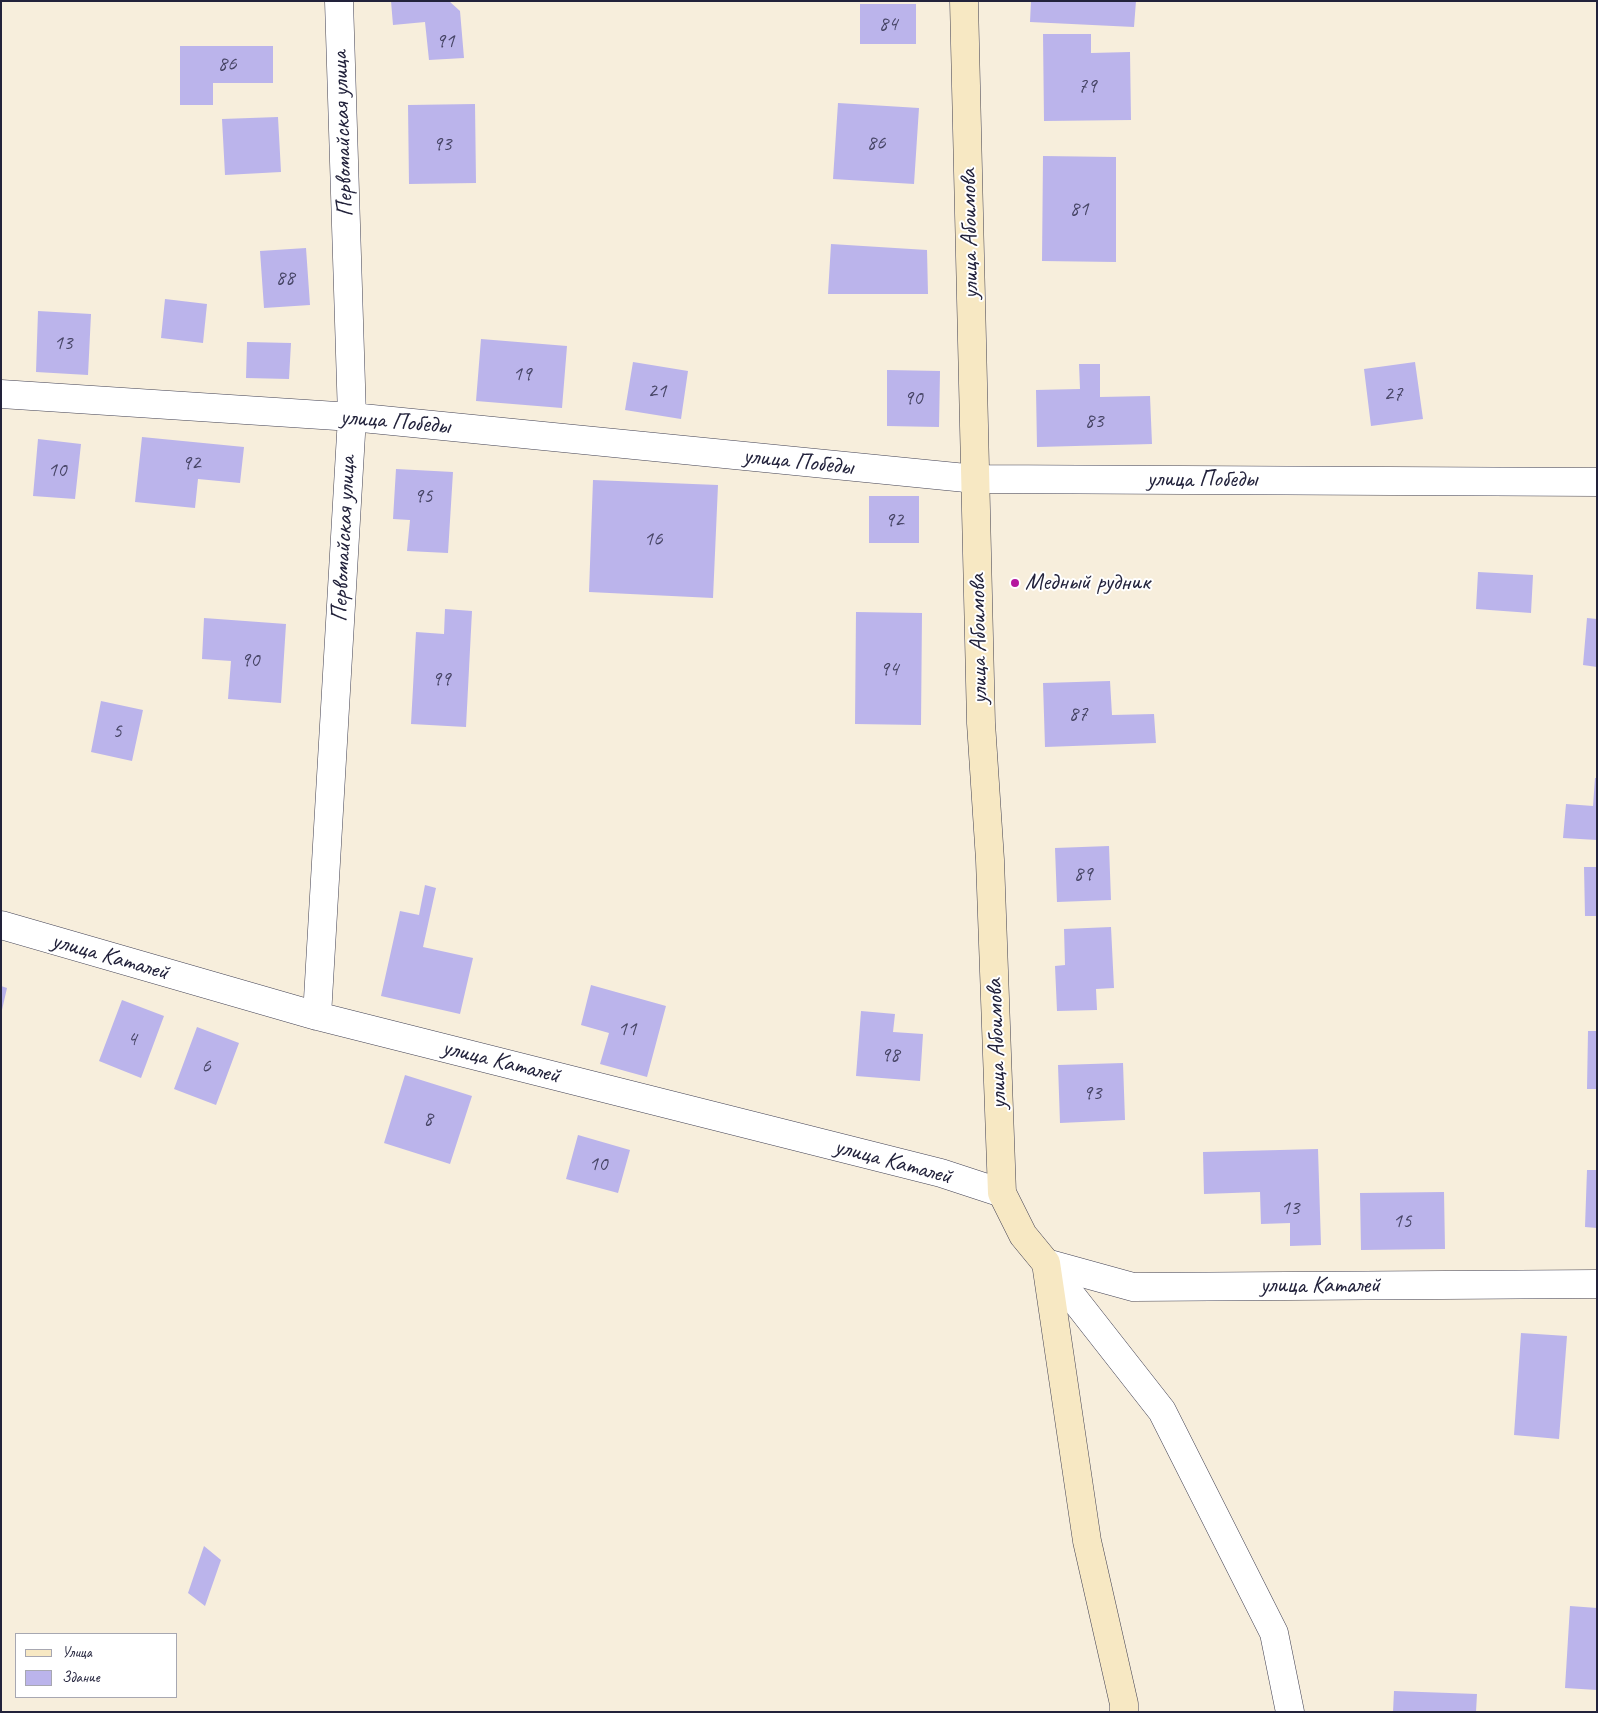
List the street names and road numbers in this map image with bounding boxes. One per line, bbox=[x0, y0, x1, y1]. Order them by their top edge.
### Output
street label: Первомайская улица bbox=[326, 50, 360, 218]
street label: улица Абоимова bbox=[954, 169, 986, 299]
street label: улица Победы bbox=[339, 403, 451, 441]
street label: улица Победы bbox=[742, 442, 854, 482]
street label: Первомайская улица bbox=[325, 455, 363, 623]
street label: улица Победы bbox=[1147, 466, 1257, 494]
street label: улица Абоимова bbox=[963, 574, 995, 704]
street label: улица Каталей bbox=[48, 927, 172, 987]
street label: улица Абоимова bbox=[980, 978, 1014, 1110]
street label: улица Каталей bbox=[439, 1033, 563, 1091]
street label: улица Каталей bbox=[831, 1133, 955, 1191]
street label: улица Каталей bbox=[1260, 1272, 1380, 1300]

